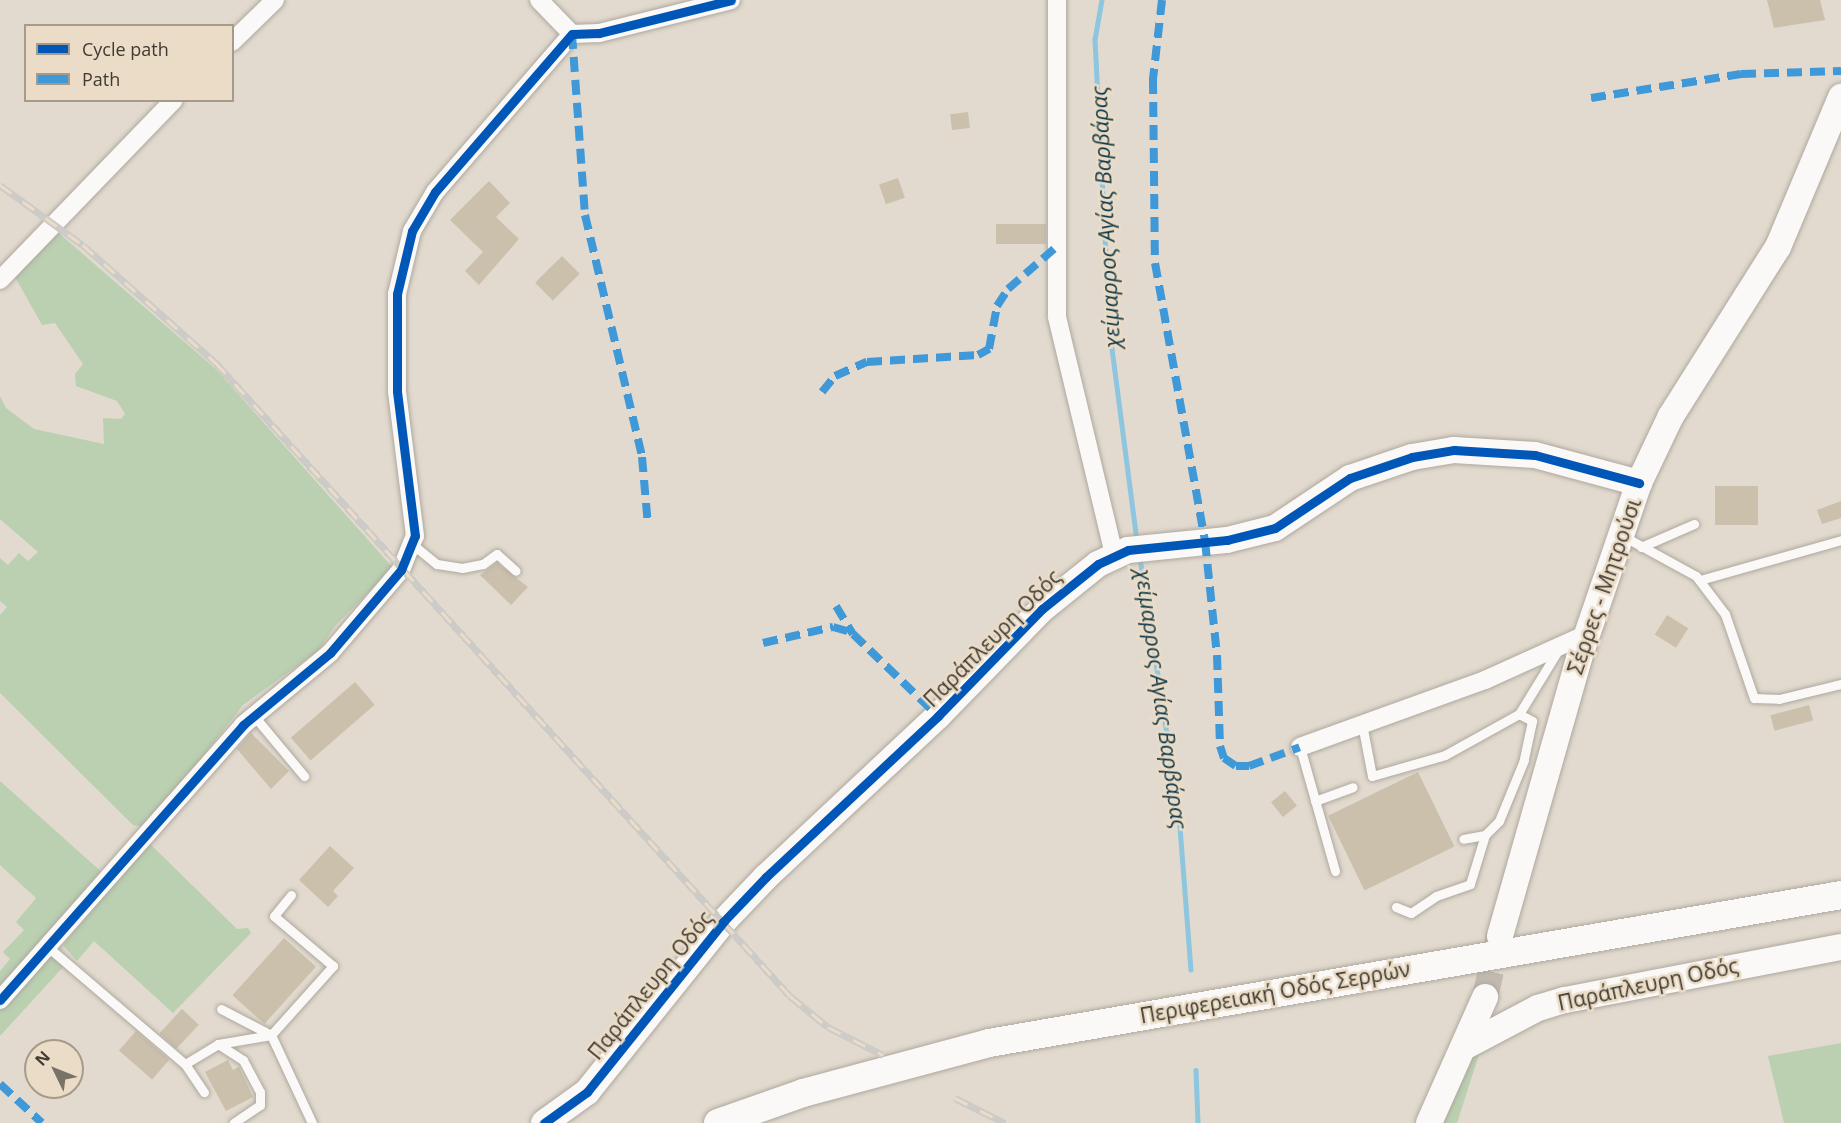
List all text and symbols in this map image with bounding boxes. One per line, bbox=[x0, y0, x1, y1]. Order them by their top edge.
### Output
legend bbox=[24, 24, 234, 102]
text: Cycle path bbox=[82, 37, 169, 61]
text: Path bbox=[82, 67, 120, 91]
water label: χείμαρρος Αγίας Βαρβάρας bbox=[1085, 85, 1125, 349]
street label: Σέρρες - Μητρούσι bbox=[1562, 495, 1646, 677]
street label: Παράπλευρη Οδός bbox=[918, 564, 1066, 712]
water label: χείμαρρος Αγίας Βαρβάρας bbox=[1131, 567, 1193, 831]
street label: Παράπλευρη Οδός bbox=[582, 906, 718, 1064]
street label: Παράπλευρη Οδός bbox=[1555, 953, 1741, 1015]
street label: Περιφερειακή Οδός Σερρών bbox=[1138, 956, 1412, 1028]
north arrow bbox=[24, 1039, 84, 1099]
text: N bbox=[30, 1046, 55, 1070]

